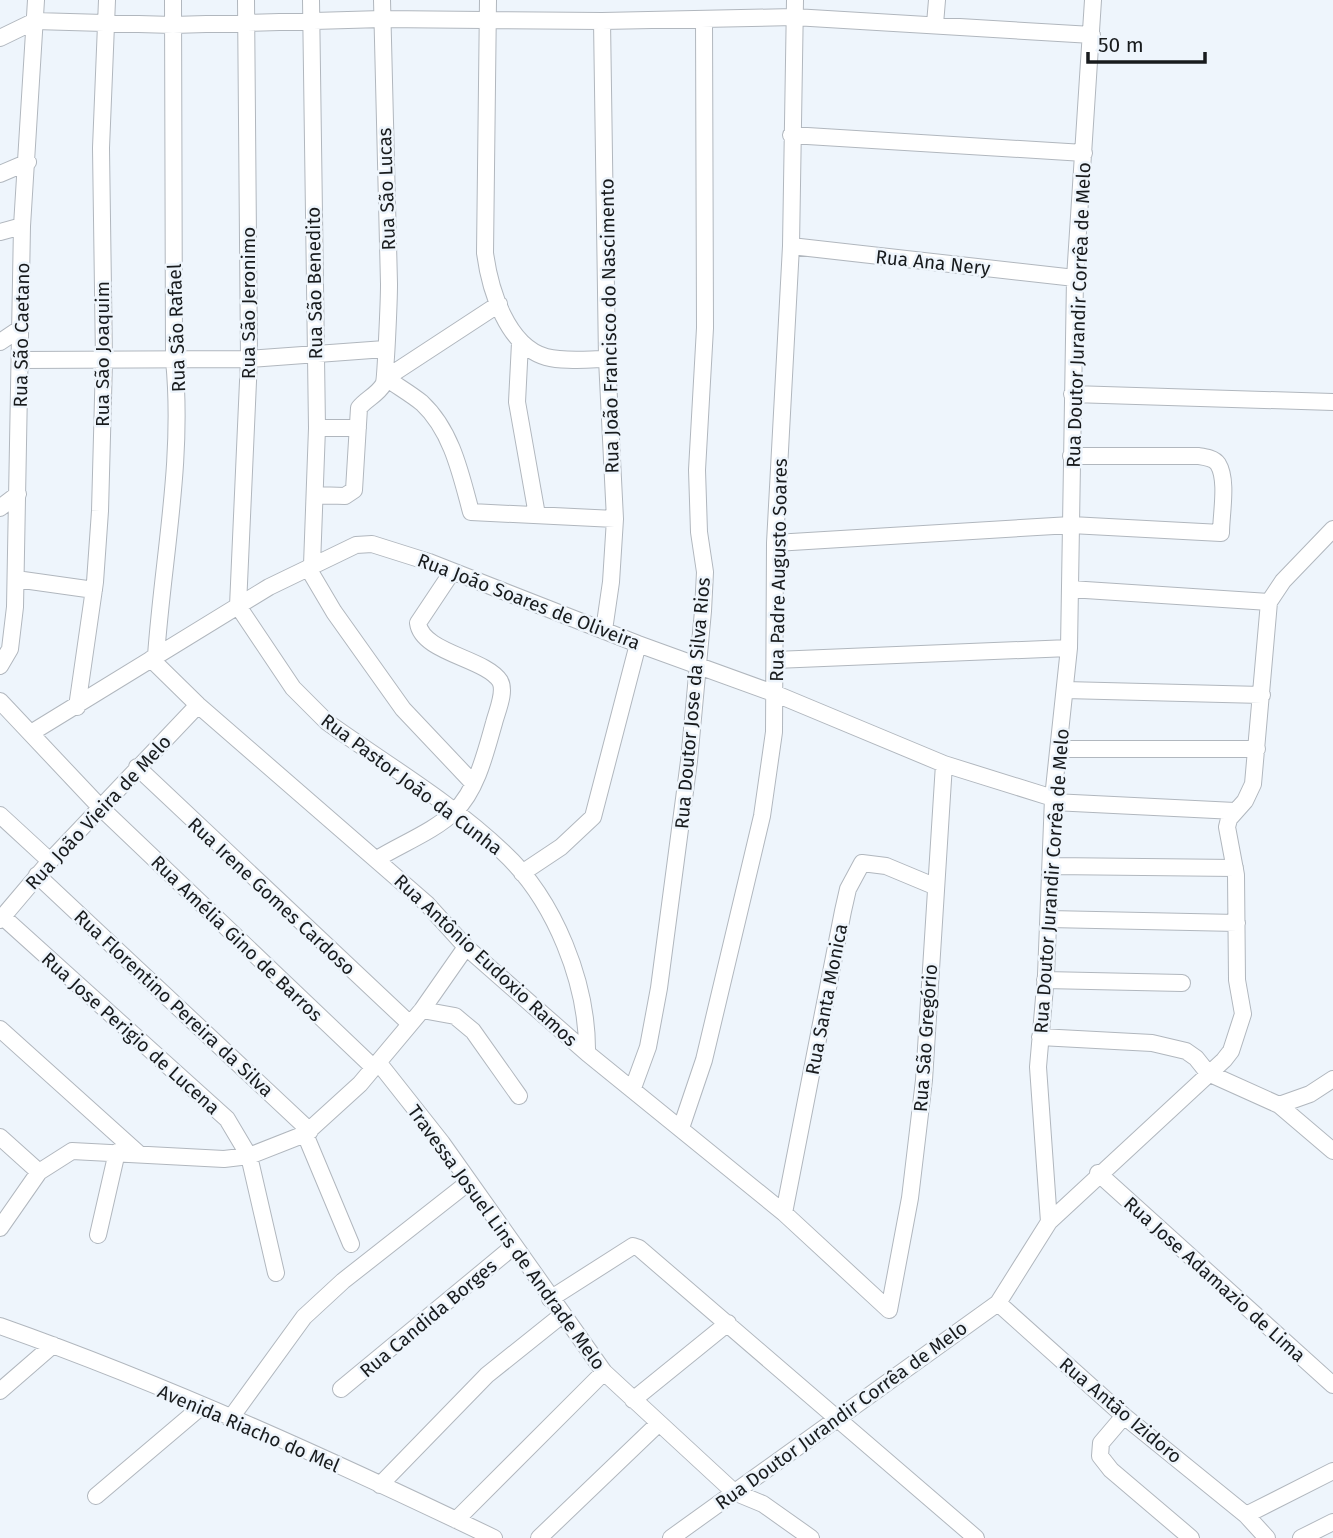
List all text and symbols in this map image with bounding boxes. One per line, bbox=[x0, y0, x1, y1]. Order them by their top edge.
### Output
scale bar bbox=[1088, 21, 1205, 65]
text: 50 m bbox=[1098, 32, 1144, 58]
street label: Rua São Lucas bbox=[373, 127, 400, 251]
street label: Rua Doutor Jurandir Corrêa de Melo bbox=[1062, 162, 1095, 468]
street label: Rua João Francisco do Nascimento bbox=[595, 178, 624, 474]
street label: Rua São Benedito bbox=[302, 207, 327, 359]
street label: Rua São Jeronimo bbox=[237, 227, 260, 379]
street label: Rua Ana Nery bbox=[874, 245, 992, 280]
street label: Rua São Caetano bbox=[9, 262, 34, 408]
street label: Rua São Rafael bbox=[163, 263, 190, 393]
street label: Rua São Joaquim bbox=[91, 281, 114, 427]
street label: Rua Padre Augusto Soares bbox=[765, 458, 792, 682]
street label: Rua João Soares de Oliveira bbox=[414, 548, 643, 655]
street label: Rua Doutor Jose da Silva Rios bbox=[670, 576, 715, 830]
street label: Rua Pastor João da Cunha bbox=[317, 709, 507, 860]
street label: Rua Doutor Jurandir Corrêa de Melo bbox=[1029, 728, 1074, 1034]
street label: Rua João Vieira de Melo bbox=[21, 730, 176, 895]
street label: Rua Irene Gomes Cardoso bbox=[183, 813, 360, 980]
street label: Rua Amélia Gino de Barros bbox=[146, 851, 327, 1026]
street label: Rua Antônio Eudoxio Ramos bbox=[389, 869, 582, 1051]
street label: Rua Florentino Pereira da Silva bbox=[69, 905, 278, 1102]
street label: Rua Santa Monica bbox=[801, 922, 852, 1077]
street label: Rua Jose Perigio de Lucena bbox=[37, 947, 224, 1119]
street label: Rua São Gregório bbox=[909, 963, 942, 1113]
street label: Travessa Josuel Lins de Andrade Melo bbox=[403, 1100, 610, 1374]
street label: Rua Jose Adamazio de Lima bbox=[1119, 1192, 1310, 1367]
street label: Rua Candida Borges bbox=[355, 1254, 502, 1382]
street label: Rua Doutor Jurandir Corrêa de Melo bbox=[711, 1316, 972, 1515]
street label: Rua Antão Izidoro bbox=[1055, 1352, 1187, 1468]
street label: Avenida Riacho do Mel bbox=[154, 1380, 344, 1477]

